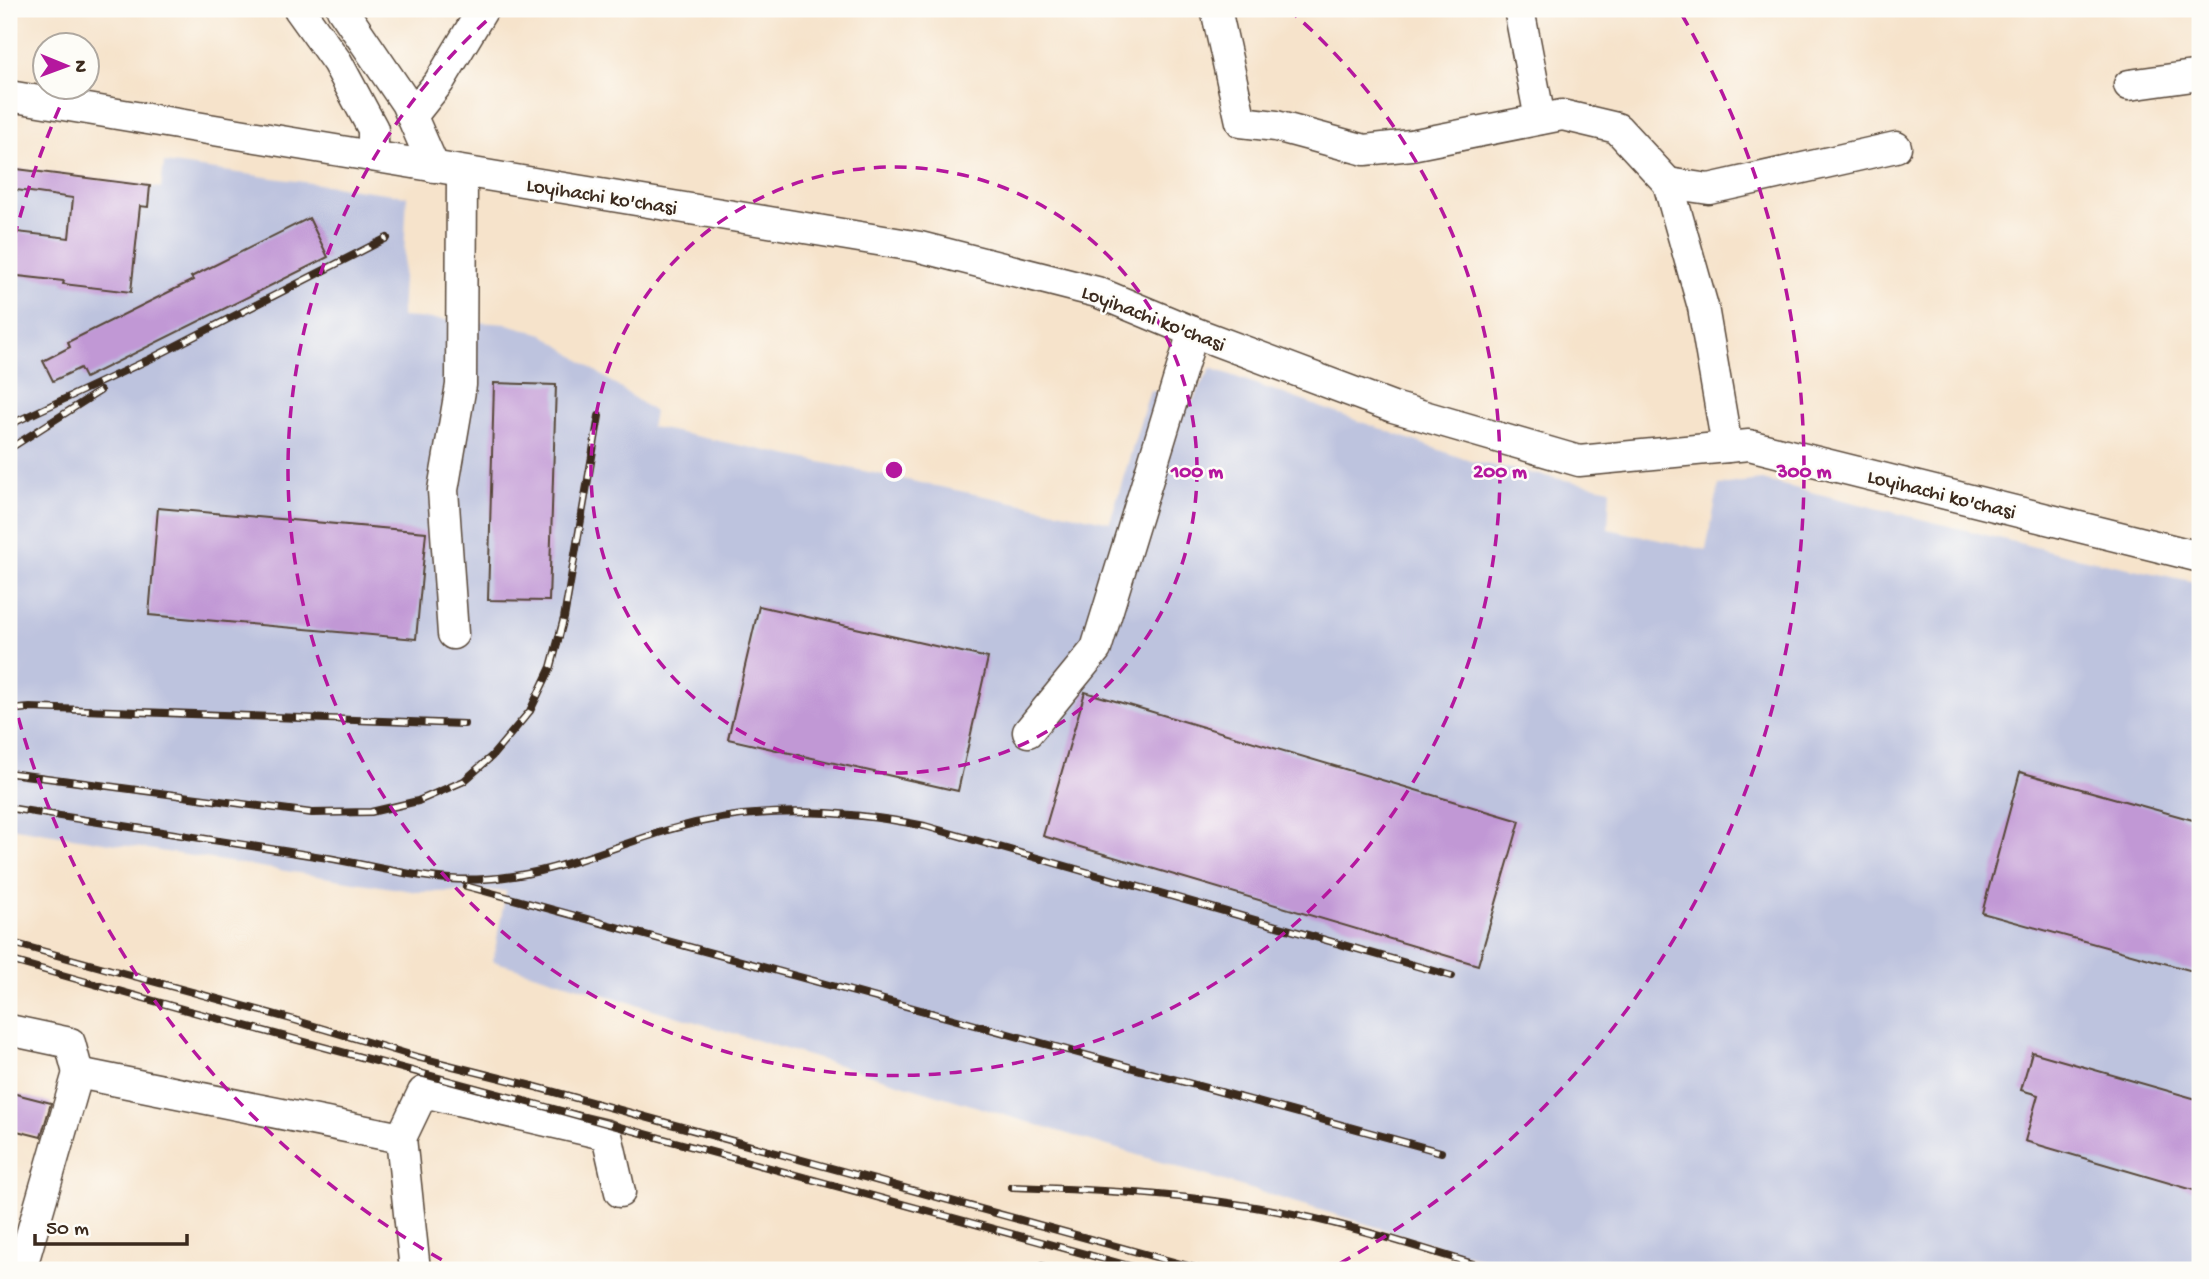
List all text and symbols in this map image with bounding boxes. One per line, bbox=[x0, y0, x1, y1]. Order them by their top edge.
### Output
north arrow bbox=[32, 32, 102, 102]
text: N bbox=[68, 60, 91, 73]
street label: Loyihachi ko'chasi bbox=[524, 174, 679, 223]
street label: Loyihachi ko'chasi bbox=[1077, 281, 1228, 359]
centre of rings bbox=[882, 458, 906, 482]
text: 100 m bbox=[1170, 461, 1223, 486]
text: 200 m bbox=[1473, 461, 1527, 486]
text: 300 m bbox=[1776, 461, 1831, 486]
street label: Loyihachi ko'chasi bbox=[1864, 466, 2018, 527]
scale bar bbox=[35, 1202, 187, 1246]
text: 50 m bbox=[46, 1218, 89, 1243]

